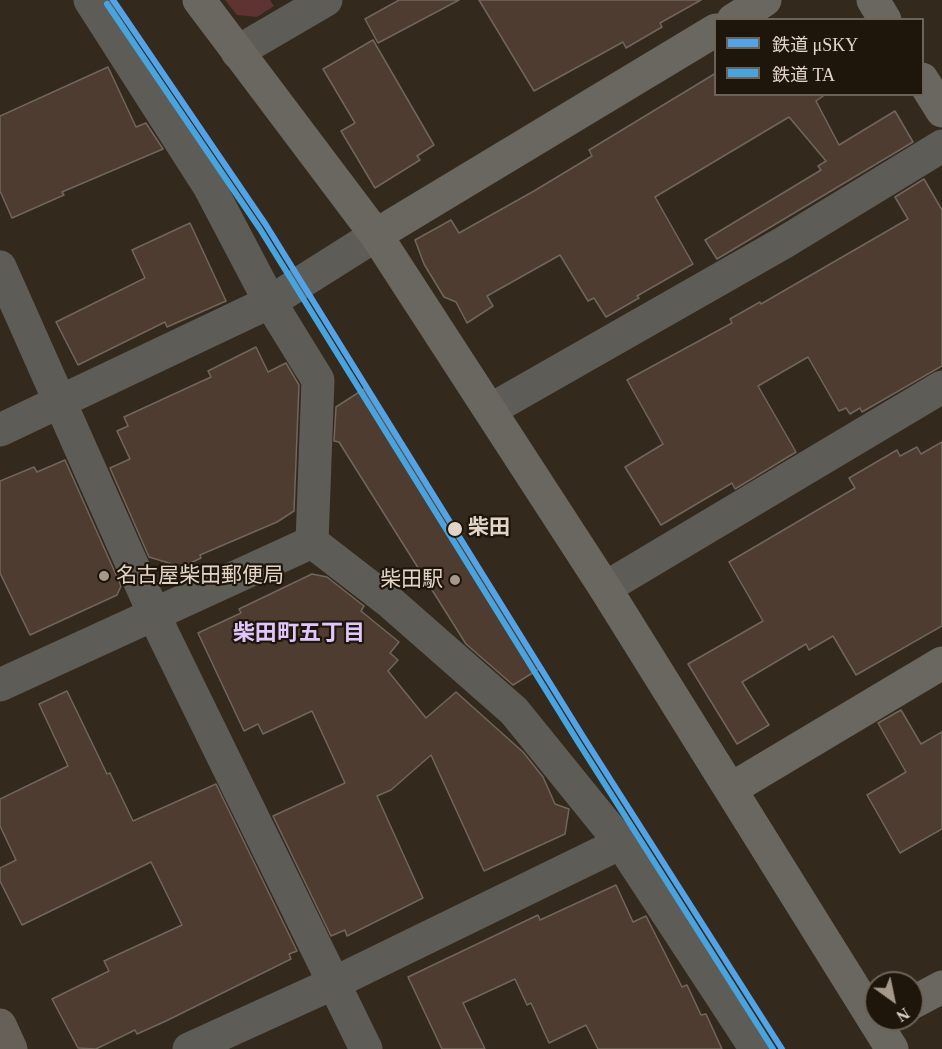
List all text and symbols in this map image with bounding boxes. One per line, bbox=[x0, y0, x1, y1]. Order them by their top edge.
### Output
legend bbox=[714, 18, 924, 96]
text: 鉄道 μSKY bbox=[772, 35, 858, 55]
text: 鉄道 TA bbox=[772, 65, 835, 85]
place label: 柴田 bbox=[468, 516, 510, 542]
marker: 柴田 bbox=[446, 520, 464, 538]
place label: 名古屋柴田郵便局 bbox=[116, 563, 284, 589]
place label: 柴田駅 bbox=[380, 567, 443, 593]
marker: 名古屋柴田郵便局 bbox=[97, 569, 111, 583]
marker: 柴田駅 bbox=[448, 573, 462, 587]
district label: 柴田町五丁目 bbox=[233, 621, 365, 647]
north arrow bbox=[864, 971, 924, 1031]
text: N bbox=[894, 1005, 912, 1025]

